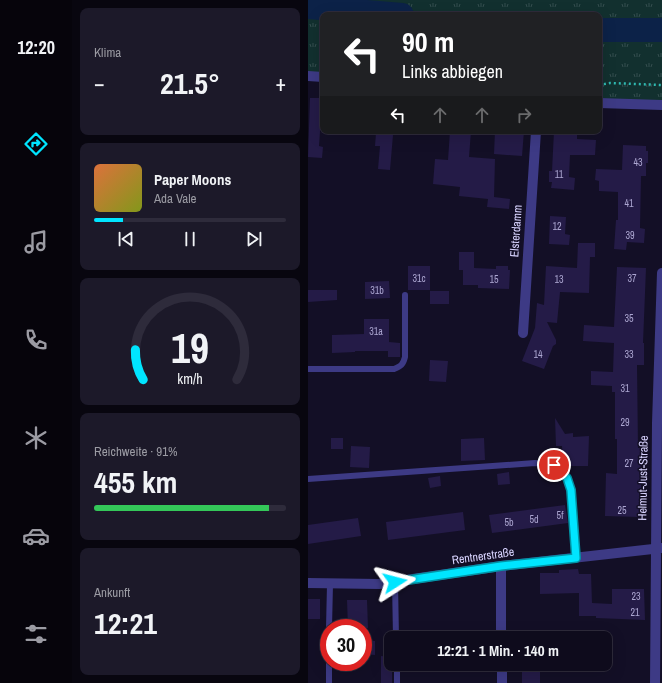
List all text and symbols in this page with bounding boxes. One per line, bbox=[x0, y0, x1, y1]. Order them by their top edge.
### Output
text: 90 m bbox=[402, 23, 454, 61]
icon: left bbox=[336, 28, 388, 80]
text: 12:20 bbox=[17, 35, 55, 60]
text: Klima bbox=[94, 44, 121, 61]
text: Links abbiegen bbox=[402, 59, 503, 84]
text: 21.5° bbox=[160, 63, 220, 103]
text: − bbox=[94, 68, 105, 98]
text: + bbox=[275, 68, 286, 98]
icon: left bbox=[387, 104, 409, 126]
icon: ahead bbox=[429, 104, 451, 126]
icon: ahead bbox=[471, 104, 493, 126]
icon: right bbox=[513, 104, 535, 126]
icon: directions bbox=[22, 130, 50, 158]
house number: 43 bbox=[633, 156, 643, 169]
house number: 11 bbox=[555, 168, 564, 181]
text: Paper Moons bbox=[154, 169, 231, 190]
text: Ada Vale bbox=[154, 190, 196, 207]
house number: 41 bbox=[624, 197, 634, 210]
street label: Elsterdamm bbox=[506, 204, 526, 258]
house number: 12 bbox=[552, 220, 562, 233]
icon: music bbox=[22, 228, 50, 256]
icon: previous bbox=[115, 228, 137, 250]
icon: pause bbox=[179, 228, 201, 250]
icon: next bbox=[243, 228, 265, 250]
house number: 39 bbox=[625, 229, 635, 242]
house number: 31c bbox=[412, 272, 426, 285]
house number: 37 bbox=[627, 272, 637, 285]
house number: 15 bbox=[489, 273, 499, 286]
house number: 13 bbox=[554, 273, 564, 286]
house number: 31b bbox=[370, 284, 384, 297]
house number: 35 bbox=[624, 312, 634, 325]
text: 19 bbox=[171, 319, 209, 375]
house number: 31a bbox=[369, 325, 383, 338]
icon: phone bbox=[22, 326, 50, 354]
house number: 14 bbox=[533, 348, 543, 361]
house number: 33 bbox=[624, 348, 634, 361]
text: km/h bbox=[177, 368, 203, 387]
house number: 31 bbox=[620, 382, 630, 395]
house number: 29 bbox=[620, 416, 630, 429]
icon: climate bbox=[22, 424, 50, 452]
street label: Helmut-Just-Straße bbox=[634, 435, 652, 521]
text: Reichweite · 91% bbox=[94, 443, 178, 460]
pin bbox=[537, 448, 571, 482]
icon: arrive bbox=[543, 454, 565, 476]
house number: 27 bbox=[624, 457, 634, 470]
text: 455 km bbox=[94, 462, 177, 502]
house number: 25 bbox=[617, 504, 627, 517]
house number: 5f bbox=[557, 509, 564, 522]
house number: 5d bbox=[529, 513, 539, 526]
house number: 5b bbox=[504, 516, 514, 529]
icon: car bbox=[22, 522, 50, 550]
street label: Rentnerstraße bbox=[451, 544, 515, 568]
position arrow bbox=[374, 561, 416, 603]
text: Ankunft bbox=[94, 584, 130, 601]
house number: 23 bbox=[631, 590, 641, 603]
text: 12:21 bbox=[94, 603, 157, 643]
house number: 21 bbox=[630, 606, 640, 619]
speed limit sign: 30 bbox=[320, 619, 372, 671]
icon: filters bbox=[22, 620, 50, 648]
text: 12:21 · 1 Min. · 140 m bbox=[437, 640, 559, 661]

